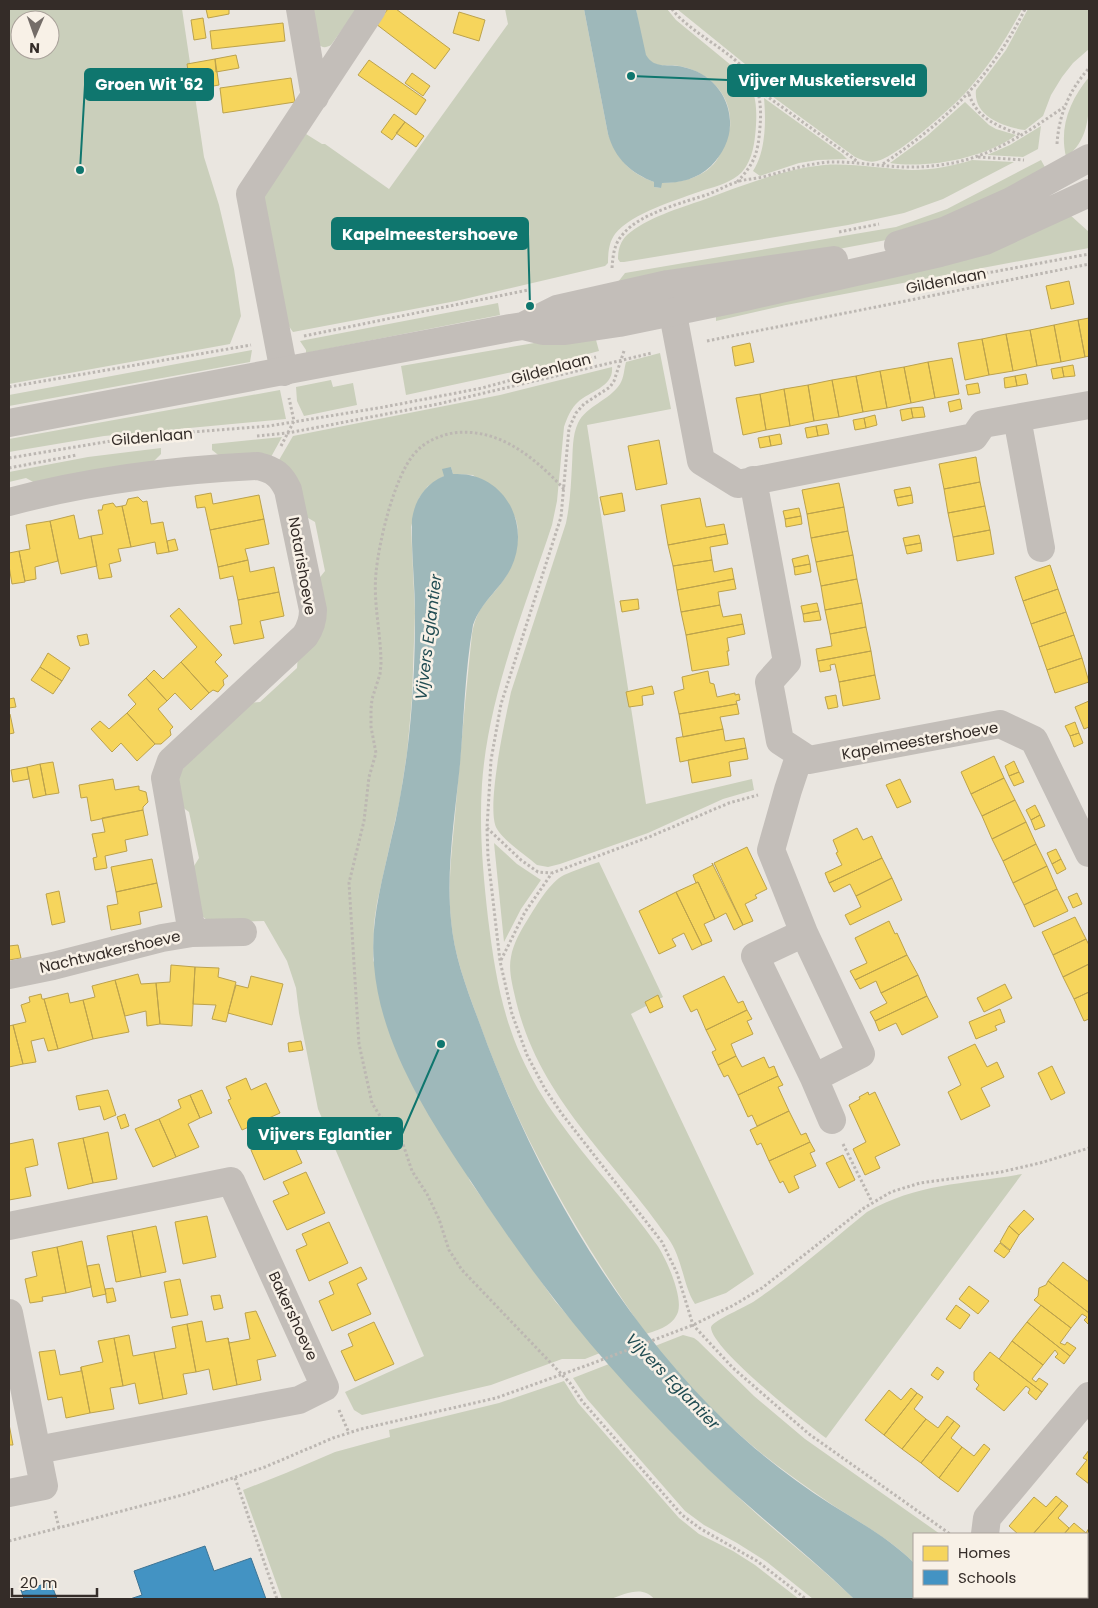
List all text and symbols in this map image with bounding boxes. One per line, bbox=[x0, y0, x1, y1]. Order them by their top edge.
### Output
north arrow bbox=[10, 10, 60, 60]
text: N bbox=[29, 38, 40, 58]
callout: Vijver Musketiersveld bbox=[728, 65, 926, 96]
callout: Groen Wit '62 bbox=[85, 69, 213, 100]
text: Vijver Musketiersveld bbox=[738, 69, 916, 92]
text: Groen Wit '62 bbox=[95, 73, 203, 96]
callout: Kapelmeestershoeve bbox=[332, 218, 528, 249]
text: Kapelmeestershoeve bbox=[342, 223, 518, 246]
street label: Gildenlaan bbox=[904, 262, 988, 299]
street label: Gildenlaan bbox=[509, 348, 593, 389]
street label: Gildenlaan bbox=[110, 422, 194, 451]
street label: Notarishoeve bbox=[284, 515, 321, 617]
water label: Vijvers Eglantier bbox=[409, 572, 448, 701]
street label: Kapelmeestershoeve bbox=[840, 716, 1000, 765]
street label: Nachtwakershoeve bbox=[37, 925, 182, 978]
callout: Vijvers Eglantier bbox=[248, 1118, 402, 1149]
text: Vijvers Eglantier bbox=[258, 1123, 392, 1146]
street label: Bakershoeve bbox=[264, 1268, 323, 1364]
water label: Vijvers Eglantier bbox=[620, 1328, 726, 1436]
legend bbox=[913, 1533, 1088, 1598]
text: Homes bbox=[958, 1542, 1011, 1563]
scale bar bbox=[12, 1566, 98, 1598]
text: Schools bbox=[958, 1567, 1016, 1588]
text: 20 m bbox=[20, 1572, 58, 1593]

